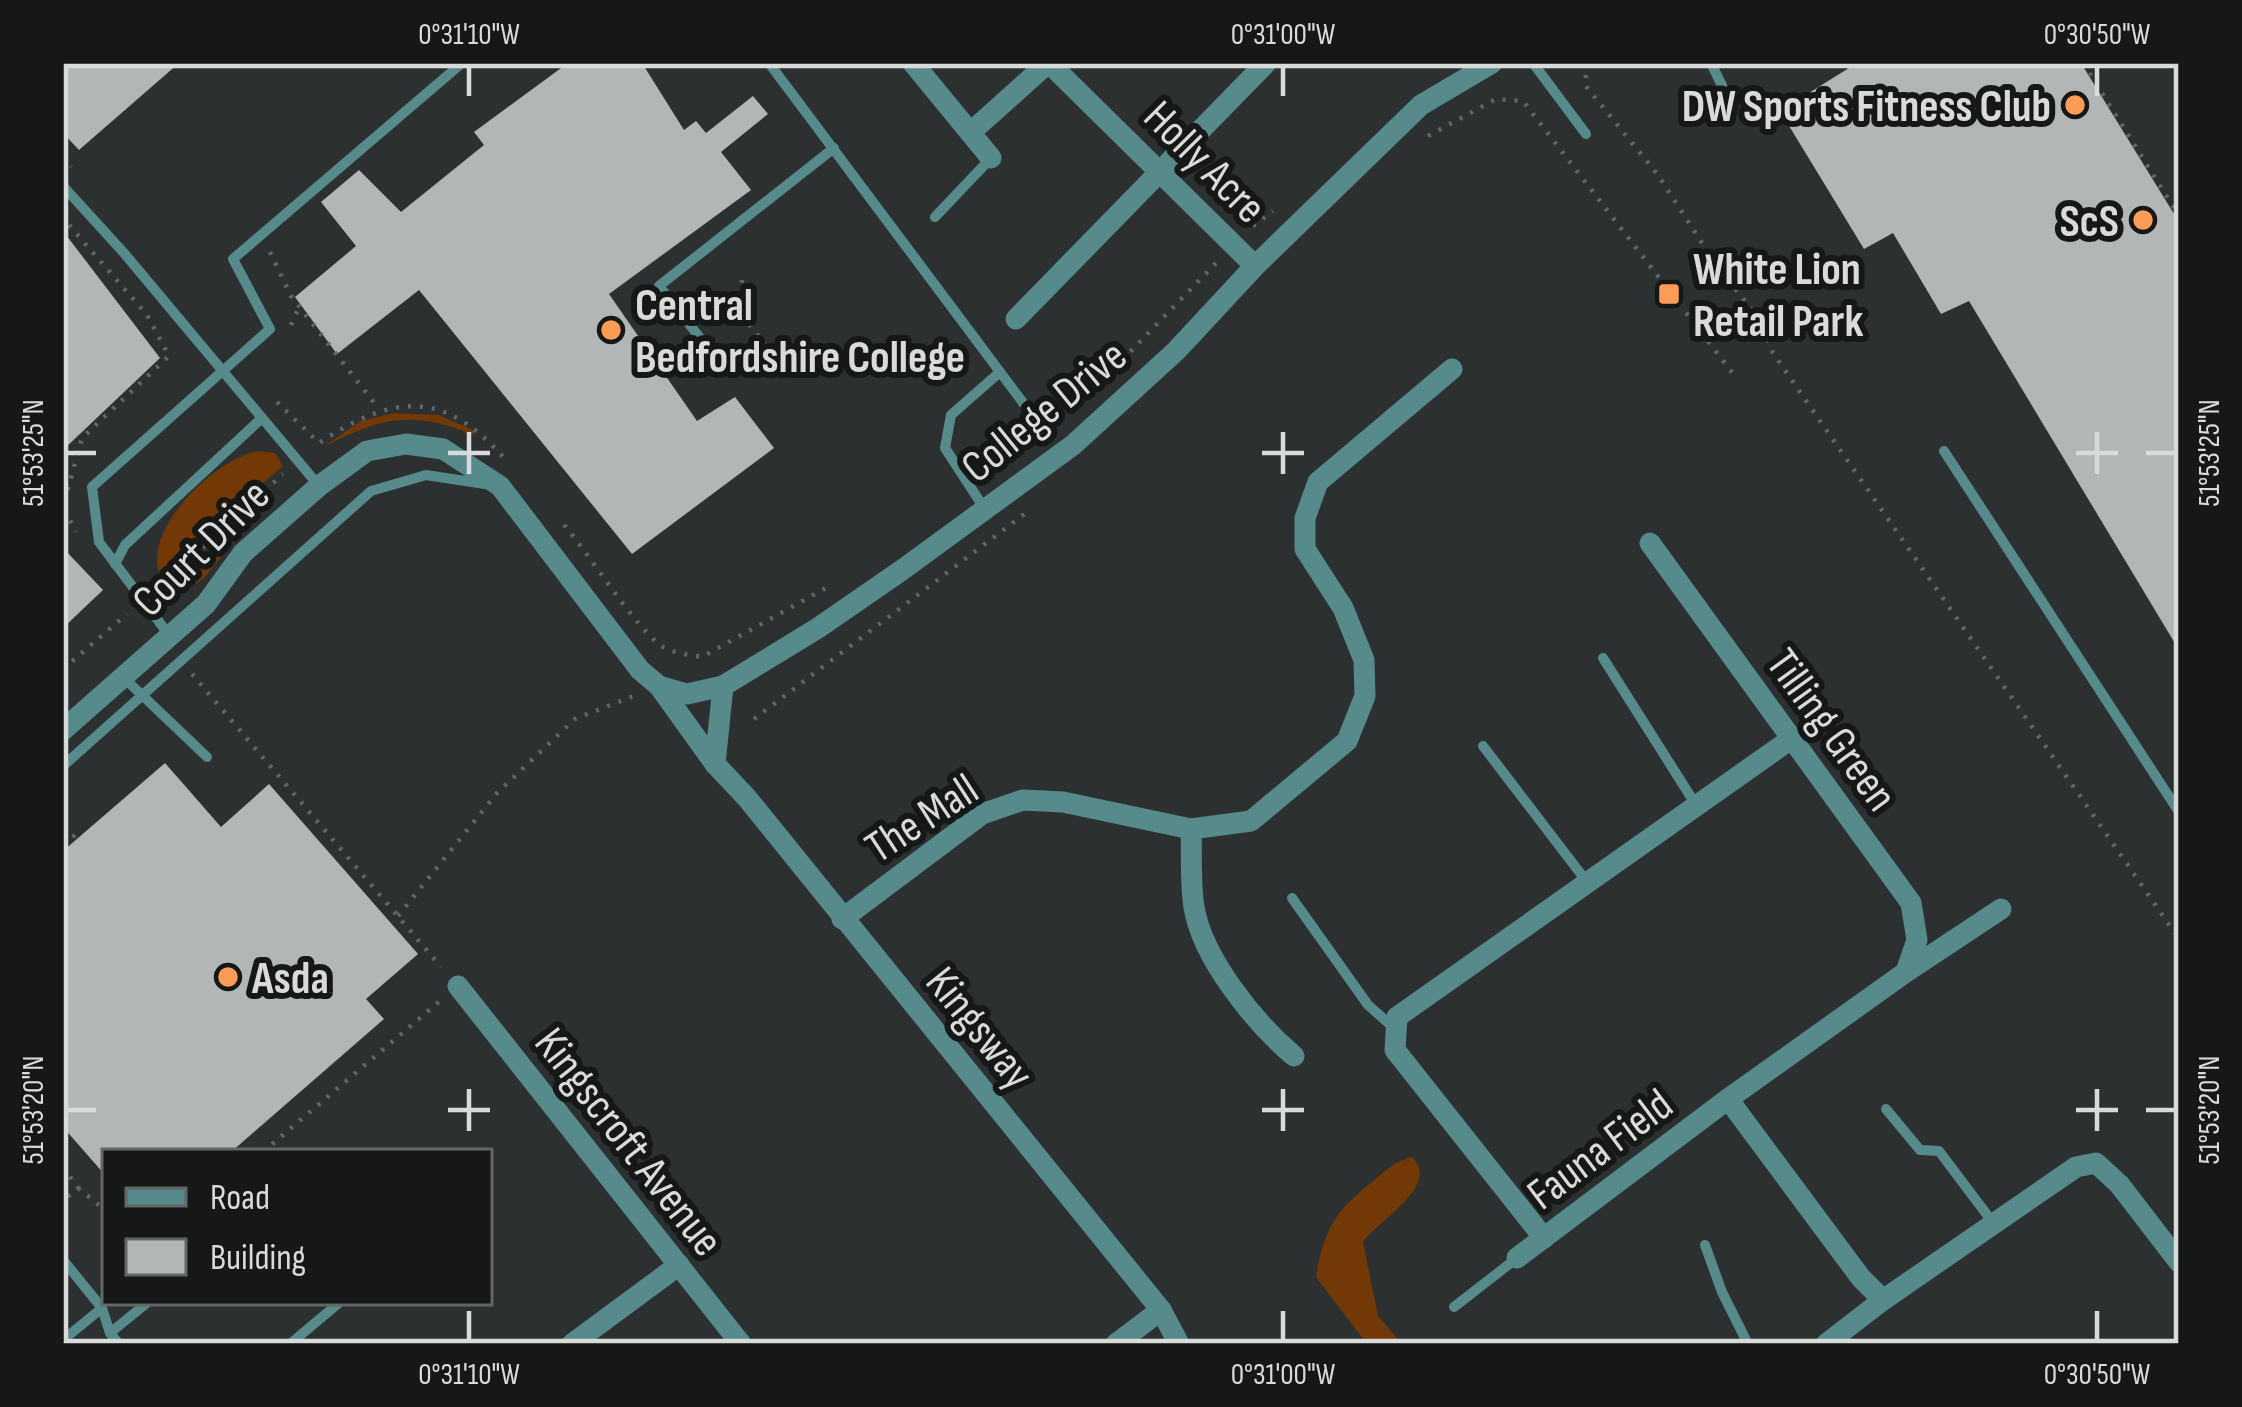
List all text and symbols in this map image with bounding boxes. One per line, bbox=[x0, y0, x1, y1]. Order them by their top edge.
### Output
text: 0°31'10"W bbox=[418, 17, 520, 53]
text: 0°31'00"W bbox=[1231, 17, 1336, 53]
text: 0°30'50"W bbox=[2044, 17, 2151, 53]
place label: DW Sports Fitness Club bbox=[1682, 80, 2051, 135]
street label: Holly Acre bbox=[1132, 90, 1277, 235]
marker: DW Sports Fitness Club bbox=[2062, 92, 2088, 118]
place label: ScS bbox=[2059, 195, 2119, 250]
marker: ScS bbox=[2130, 207, 2156, 233]
place label: White Lion Retail Park bbox=[1693, 243, 1863, 350]
place label: Central Bedfordshire College bbox=[635, 279, 965, 386]
marker: White Lion Retail Park bbox=[1656, 281, 1682, 307]
marker: Central Bedfordshire College bbox=[598, 317, 624, 343]
street label: College Drive bbox=[951, 329, 1138, 495]
text: 51°53'25"N bbox=[16, 399, 52, 507]
text: 51°53'25"N bbox=[2192, 399, 2228, 507]
street label: Court Drive bbox=[122, 469, 282, 629]
street label: Tilling Green bbox=[1754, 639, 1908, 822]
street label: The Mall bbox=[856, 762, 989, 876]
place label: Asda bbox=[251, 952, 329, 1007]
street label: Kingsway bbox=[913, 956, 1045, 1101]
marker: Asda bbox=[215, 964, 241, 990]
street label: Kingscroft Avenue bbox=[522, 1017, 734, 1268]
text: 51°53'20"N bbox=[16, 1055, 52, 1165]
text: 51°53'20"N bbox=[2192, 1055, 2228, 1165]
street label: Fauna Field bbox=[1517, 1078, 1684, 1222]
legend bbox=[102, 1149, 492, 1305]
text: Road bbox=[210, 1177, 270, 1220]
text: Building bbox=[210, 1237, 306, 1280]
text: 0°31'10"W bbox=[418, 1357, 520, 1393]
text: 0°31'00"W bbox=[1231, 1357, 1336, 1393]
text: 0°30'50"W bbox=[2044, 1357, 2151, 1393]

